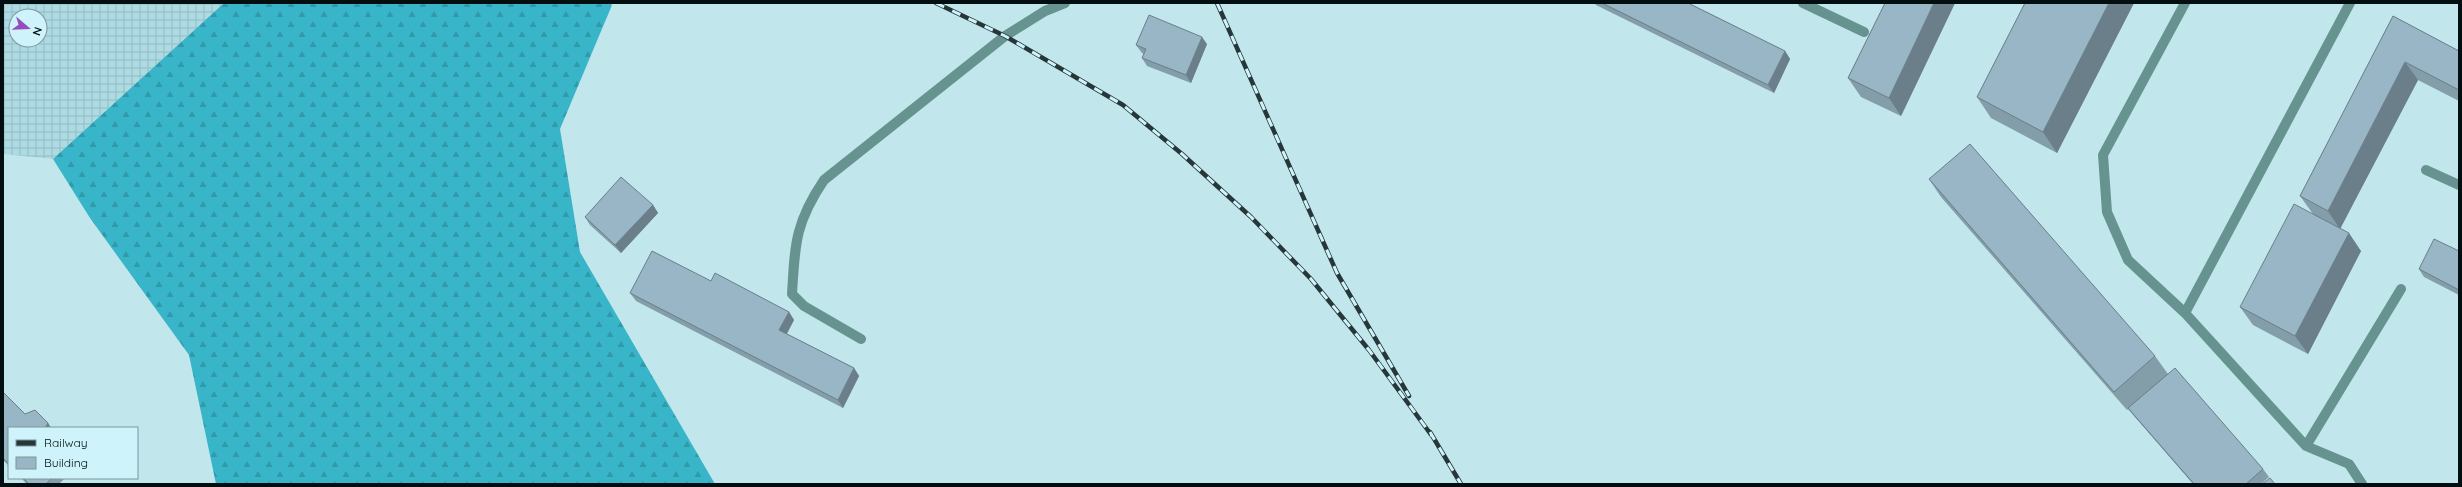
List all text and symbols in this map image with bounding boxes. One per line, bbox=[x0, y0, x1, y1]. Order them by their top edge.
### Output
north arrow bbox=[8, 8, 48, 48]
text: N bbox=[30, 25, 45, 37]
legend bbox=[8, 427, 138, 479]
text: Railway bbox=[44, 435, 88, 450]
text: Building bbox=[44, 455, 88, 470]

